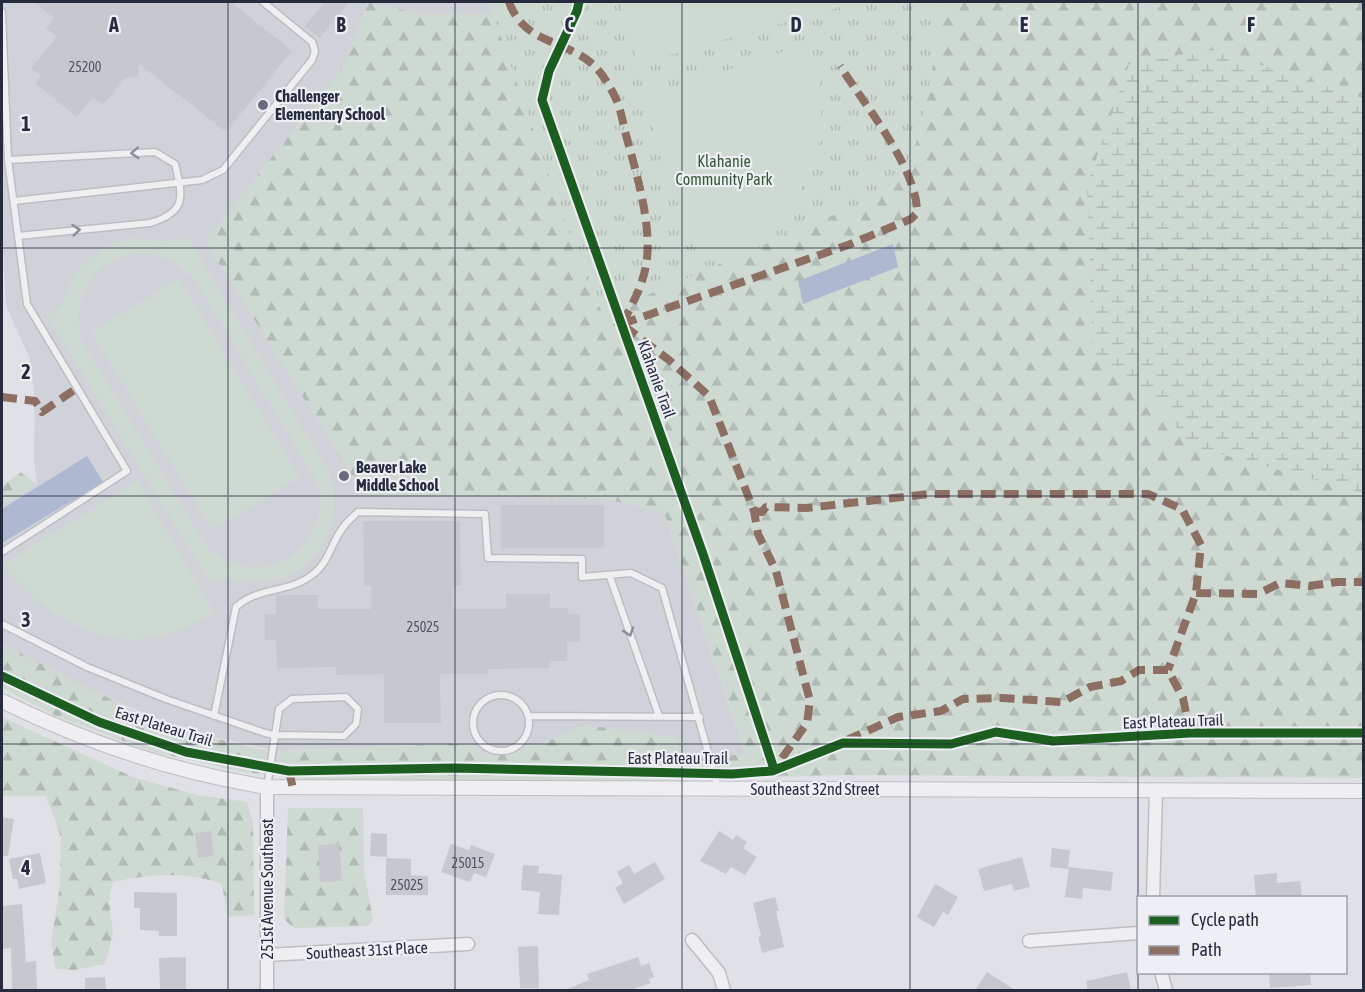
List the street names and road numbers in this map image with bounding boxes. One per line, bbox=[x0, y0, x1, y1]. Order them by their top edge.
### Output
street label: Klahanie Trail bbox=[635, 338, 680, 421]
street label: East Plateau Trail bbox=[113, 703, 216, 750]
street label: East Plateau Trail bbox=[1122, 710, 1225, 732]
street label: East Plateau Trail bbox=[627, 749, 729, 767]
street label: Southeast 32nd Street bbox=[750, 780, 880, 798]
street label: 251st Avenue Southeast bbox=[258, 818, 276, 959]
street label: Southeast 31st Place bbox=[306, 938, 428, 962]

